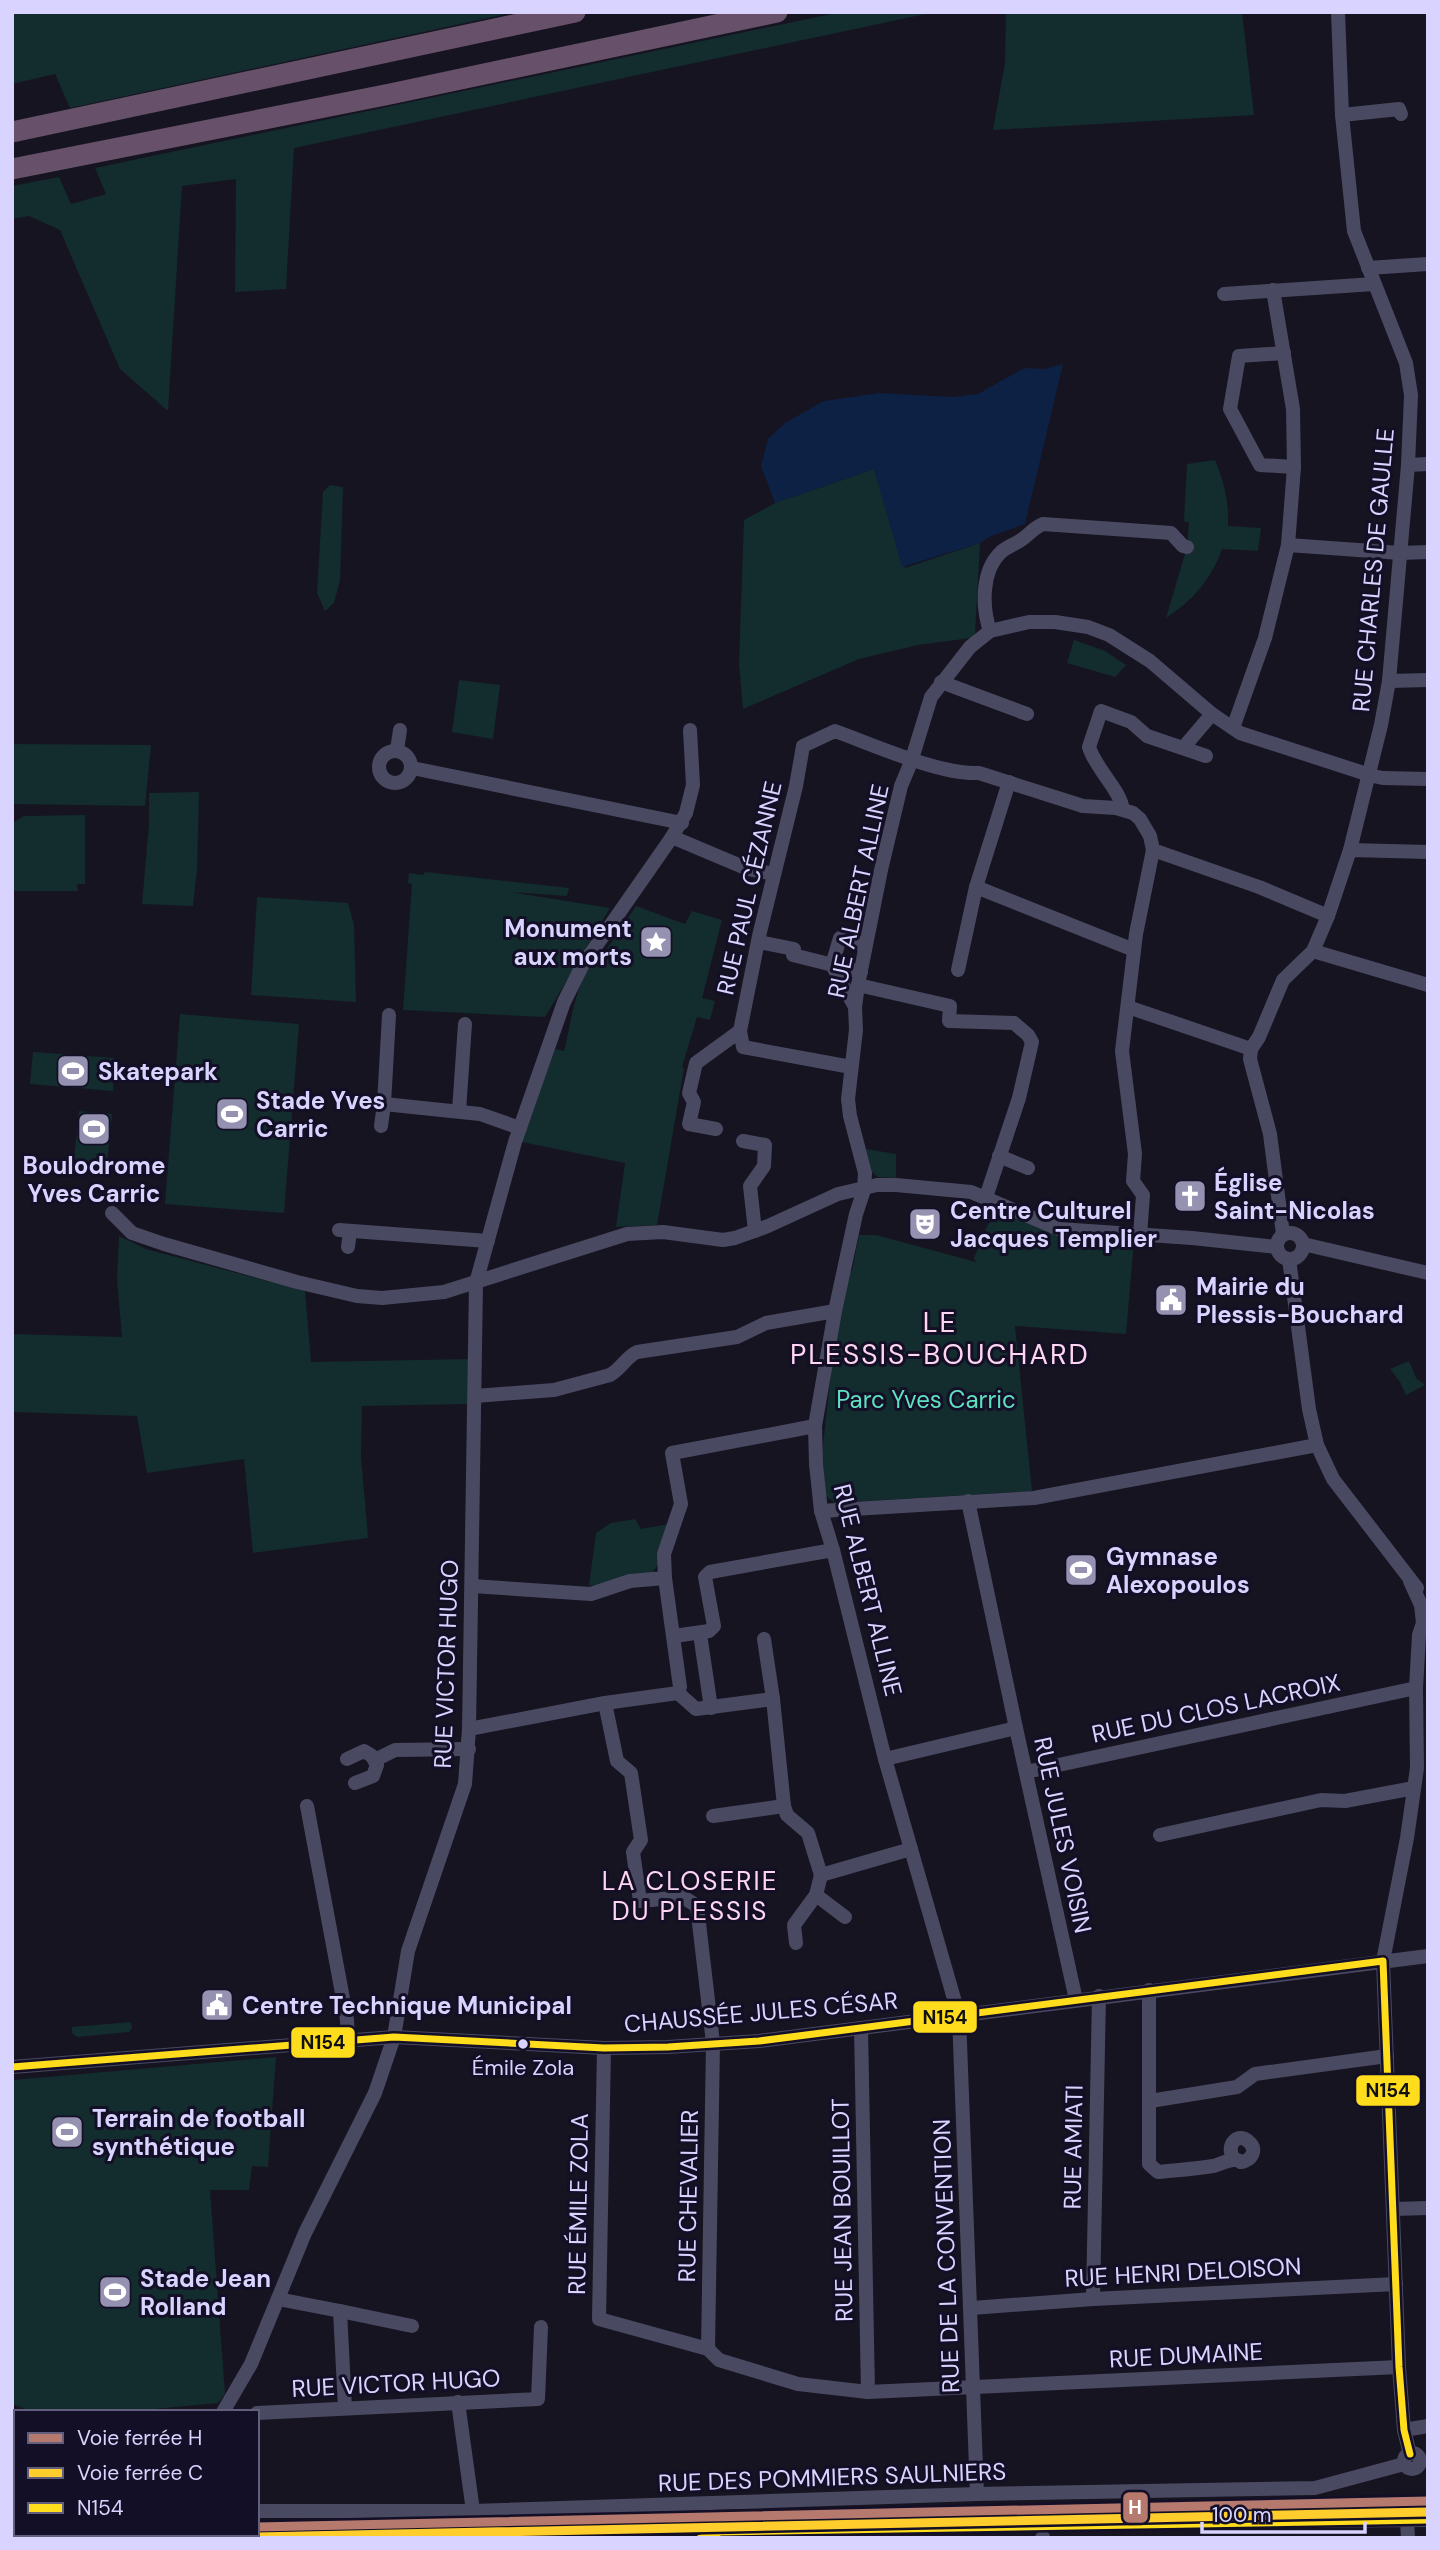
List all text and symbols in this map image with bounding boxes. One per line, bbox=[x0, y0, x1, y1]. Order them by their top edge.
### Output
street label: RUE CHARLES DE GAULLE bbox=[1345, 427, 1401, 713]
street label: RUE PAUL CÉZANNE bbox=[709, 778, 789, 998]
street label: RUE ALBERT ALLINE bbox=[820, 781, 896, 1001]
place label: Monument aux morts bbox=[504, 913, 632, 972]
place icon: Monument aux morts bbox=[637, 923, 675, 961]
sports icon: Skatepark bbox=[54, 1052, 92, 1090]
place label: Skatepark bbox=[98, 1056, 218, 1087]
place label: Stade Yves Carric bbox=[256, 1085, 385, 1144]
sports icon: Stade Yves Carric bbox=[213, 1095, 251, 1133]
sports icon: Boulodrome Yves Carric bbox=[75, 1110, 113, 1148]
place label: Boulodrome Yves Carric bbox=[23, 1150, 165, 1209]
place label: Église Saint-Nicolas bbox=[1214, 1166, 1375, 1226]
church icon: Église Saint-Nicolas bbox=[1171, 1177, 1209, 1215]
place label: Centre Culturel Jacques Templier bbox=[950, 1195, 1157, 1254]
theatre icon: Centre Culturel Jacques Templier bbox=[906, 1205, 944, 1243]
place label: Mairie du Plessis-Bouchard bbox=[1196, 1271, 1404, 1330]
public building icon: Mairie du Plessis-Bouchard bbox=[1152, 1281, 1190, 1319]
district label: LE PLESSIS-BOUCHARD bbox=[790, 1304, 1090, 1373]
park label: Parc Yves Carric bbox=[836, 1384, 1016, 1415]
street label: RUE ALBERT ALLINE bbox=[827, 1481, 909, 1699]
place label: Gymnase Alexopoulos bbox=[1106, 1541, 1250, 1600]
sports icon: Gymnase Alexopoulos bbox=[1062, 1551, 1100, 1589]
street label: RUE VICTOR HUGO bbox=[427, 1559, 465, 1769]
street label: RUE DU CLOS LACROIX bbox=[1089, 1666, 1343, 1750]
street label: RUE JULES VOISIN bbox=[1027, 1734, 1099, 1936]
district label: LA CLOSERIE DU PLESSIS bbox=[602, 1864, 778, 1928]
street label: CHAUSSÉE JULES CÉSAR bbox=[623, 1985, 899, 2039]
public building icon: Centre Technique Municipal bbox=[198, 1986, 236, 2024]
place label: Centre Technique Municipal bbox=[242, 1990, 572, 2021]
line badge: N154 bbox=[912, 2000, 978, 2034]
text: N154 bbox=[923, 2005, 967, 2030]
line badge: N154 bbox=[290, 2026, 356, 2059]
text: N154 bbox=[301, 2030, 345, 2055]
marker: Émile Zola bbox=[516, 2037, 530, 2051]
place label: Émile Zola bbox=[472, 2053, 574, 2082]
line badge: N154 bbox=[1355, 2074, 1421, 2107]
text: N154 bbox=[1366, 2078, 1410, 2103]
street label: RUE AMIATI bbox=[1056, 2084, 1090, 2210]
street label: RUE JEAN BOUILLOT bbox=[825, 2098, 859, 2322]
place label: Terrain de football synthétique bbox=[92, 2103, 305, 2162]
street label: RUE CHEVALIER bbox=[671, 2109, 705, 2283]
sports icon: Terrain de football synthétique bbox=[48, 2113, 86, 2151]
street label: RUE ÉMILE ZOLA bbox=[561, 2113, 595, 2295]
street label: RUE DE LA CONVENTION bbox=[926, 2118, 966, 2394]
street label: RUE HENRI DELOISON bbox=[1064, 2250, 1302, 2294]
place label: Stade Jean Rolland bbox=[140, 2263, 271, 2322]
sports icon: Stade Jean Rolland bbox=[96, 2273, 134, 2311]
street label: RUE DUMAINE bbox=[1108, 2335, 1264, 2375]
street label: RUE VICTOR HUGO bbox=[291, 2362, 501, 2404]
legend bbox=[14, 2410, 259, 2536]
text: Voie ferrée H bbox=[77, 2424, 202, 2452]
street label: RUE DES POMMIERS SAULNIERS bbox=[657, 2455, 1007, 2499]
text: Voie ferrée C bbox=[77, 2459, 203, 2487]
scale bar bbox=[1202, 2490, 1365, 2534]
line badge: H bbox=[1122, 2491, 1149, 2524]
text: N154 bbox=[77, 2494, 124, 2522]
text: H bbox=[1128, 2495, 1142, 2520]
text: 100 m bbox=[1212, 2501, 1272, 2529]

